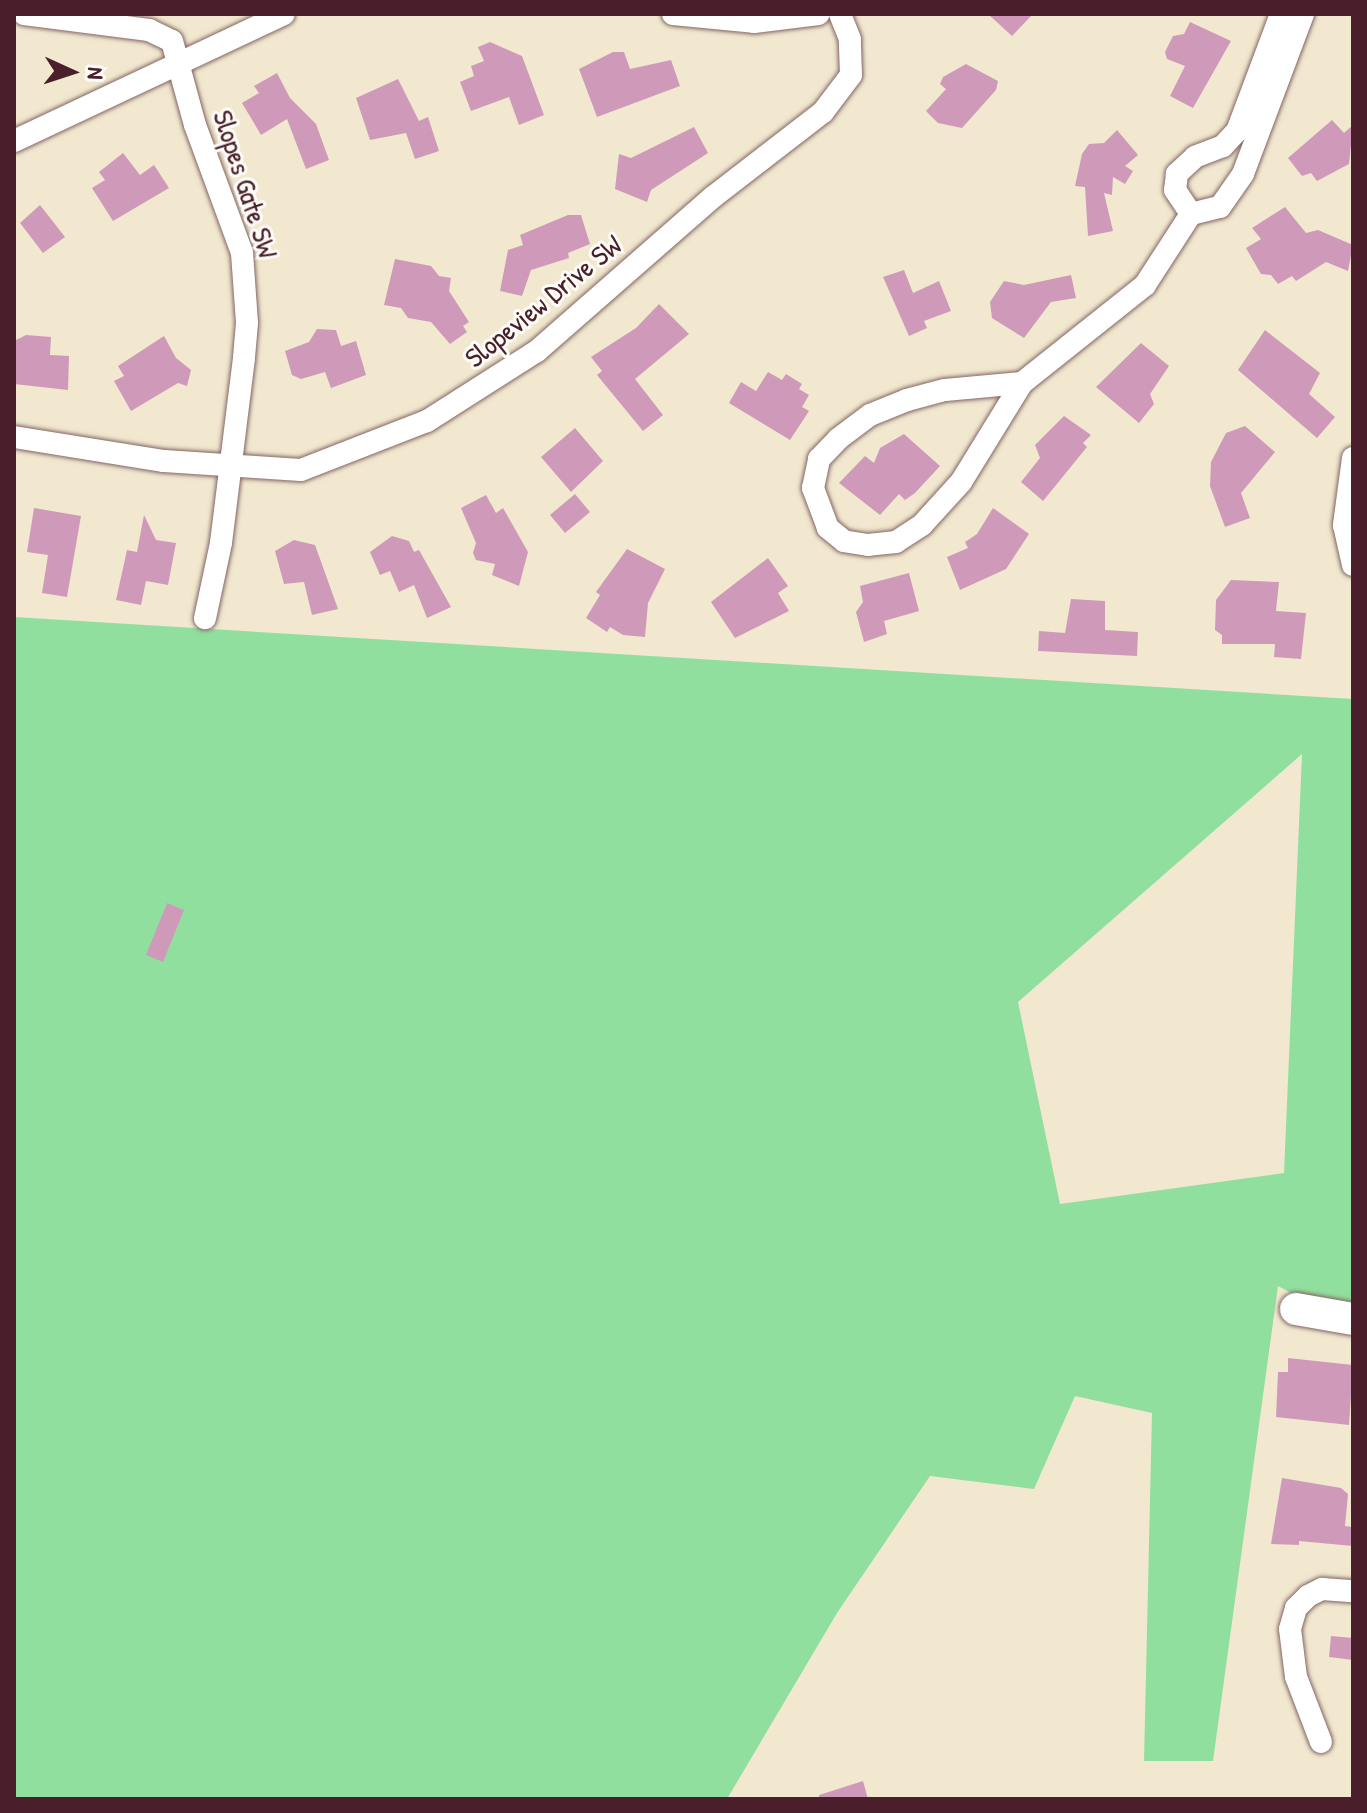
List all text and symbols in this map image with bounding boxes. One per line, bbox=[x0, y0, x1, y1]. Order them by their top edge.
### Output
north arrow bbox=[32, 32, 112, 112]
text: N bbox=[81, 67, 111, 80]
street label: Slopes Gate SW bbox=[206, 106, 286, 262]
street label: Slopeview Drive SW bbox=[458, 228, 628, 374]

